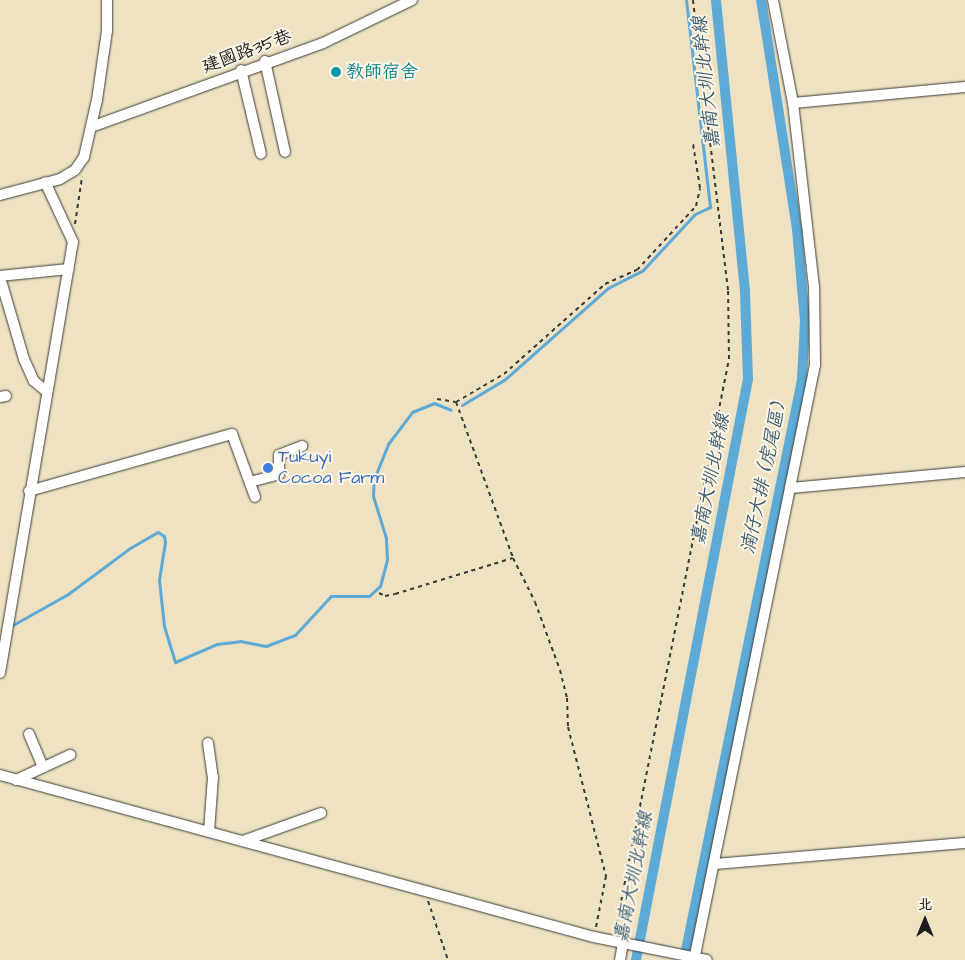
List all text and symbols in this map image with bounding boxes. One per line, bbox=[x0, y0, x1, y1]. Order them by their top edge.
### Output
water label: 嘉南大圳北幹線 bbox=[689, 15, 725, 149]
street label: 建國路35巷 bbox=[199, 26, 295, 78]
place label: 教師宿舍 bbox=[346, 61, 418, 83]
marker: 教師宿舍 bbox=[330, 66, 342, 78]
water label: 湳仔大排 (虎尾區) bbox=[737, 402, 791, 556]
water label: 嘉南大圳北幹線 bbox=[687, 412, 735, 546]
place label: Tukuyi Cocoa Farm bbox=[278, 447, 384, 489]
marker: Tukuyi Cocoa Farm bbox=[262, 462, 274, 474]
water label: 嘉南大圳北幹線 bbox=[610, 810, 658, 944]
north arrow bbox=[900, 895, 950, 945]
text: 北 bbox=[918, 895, 932, 915]

